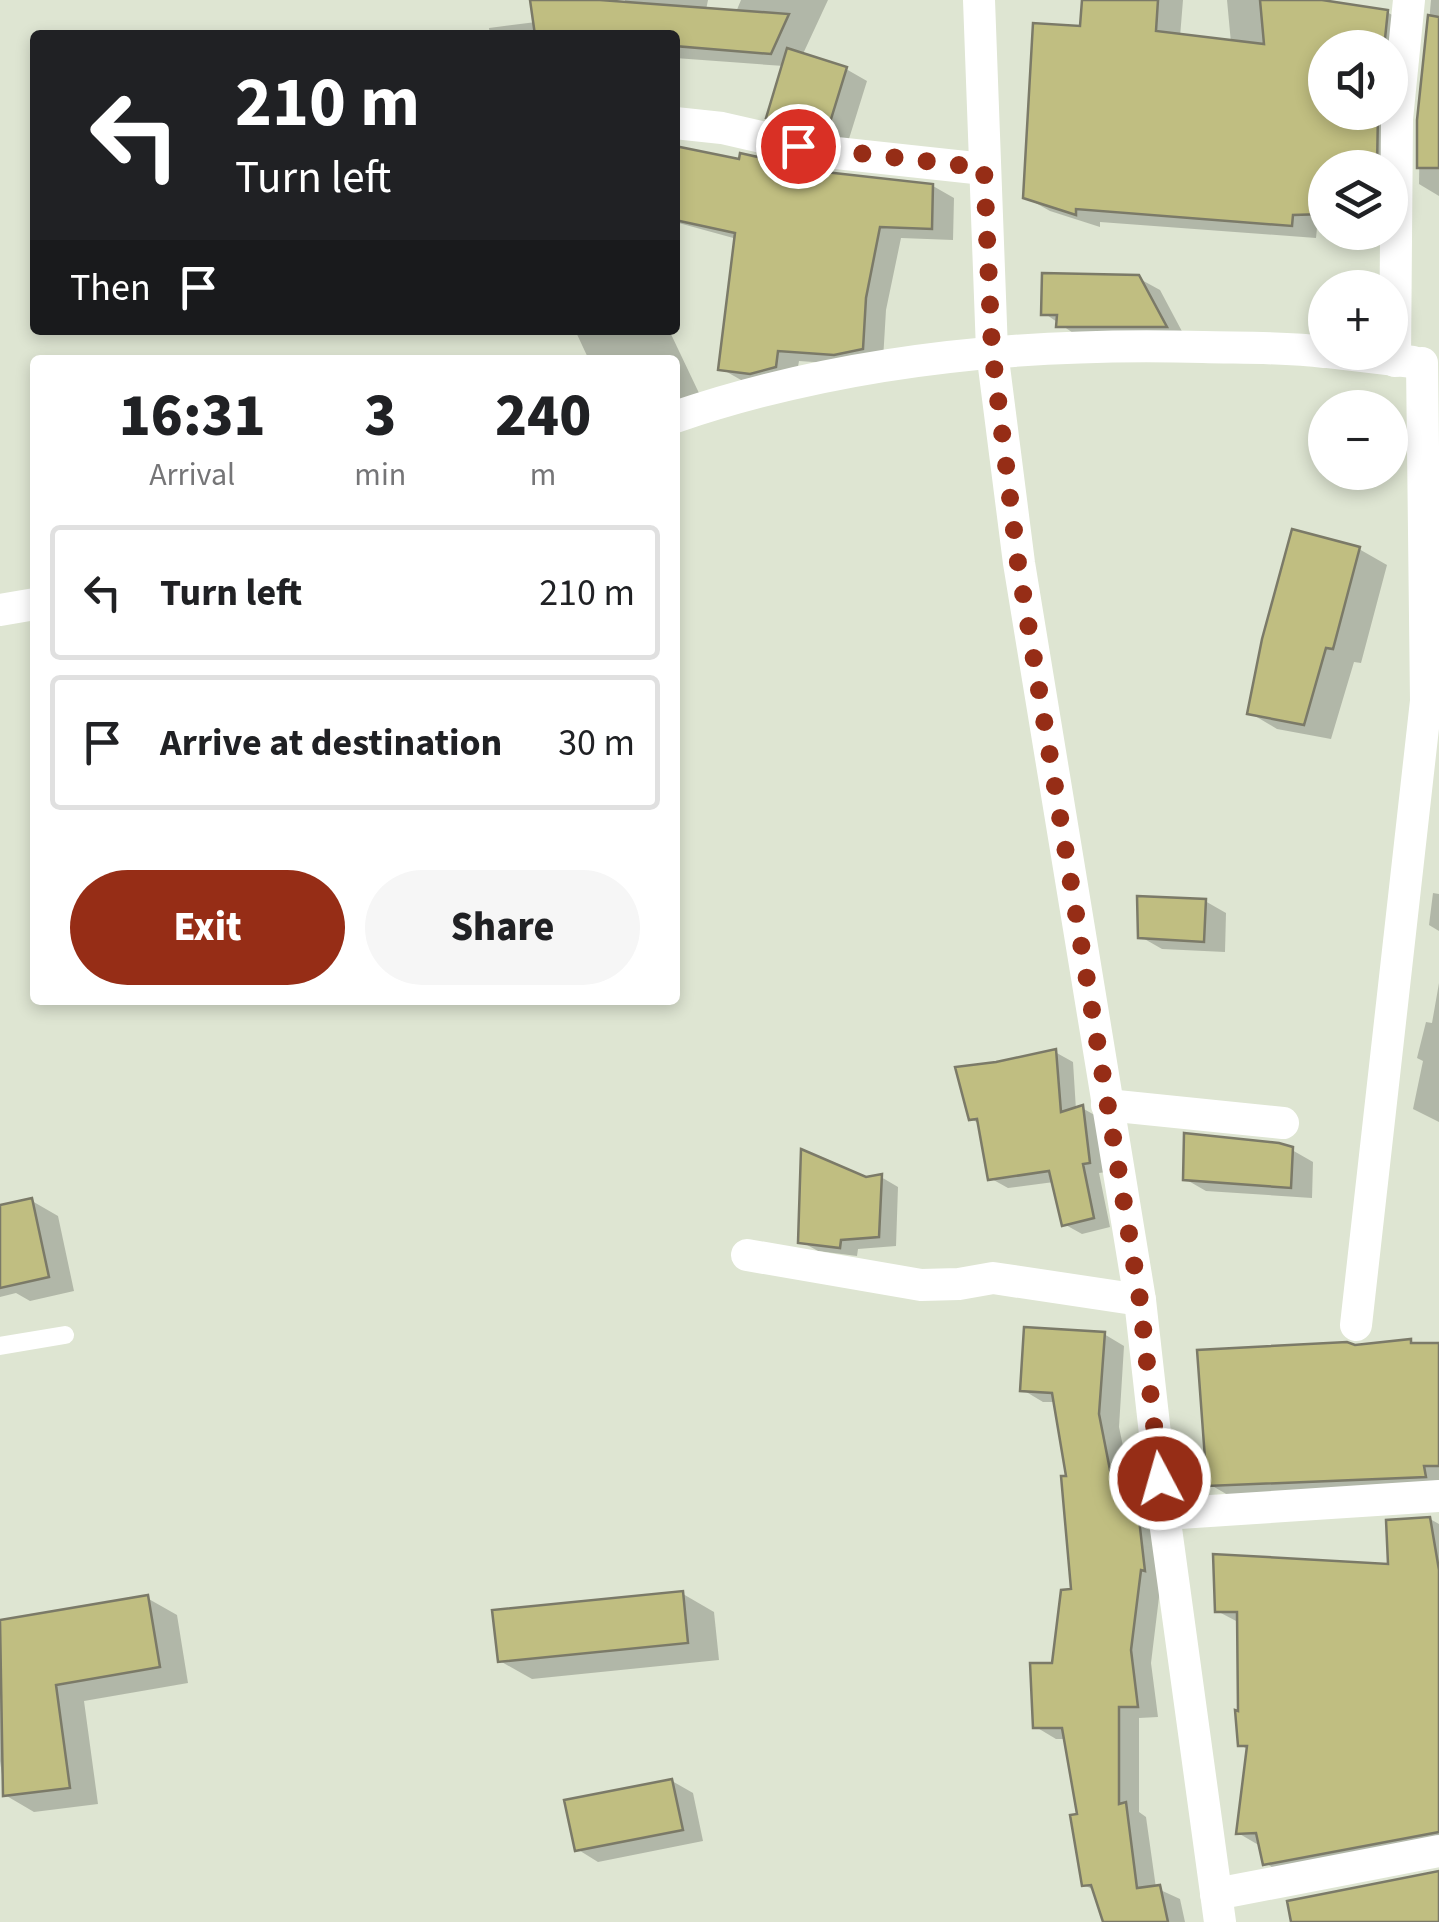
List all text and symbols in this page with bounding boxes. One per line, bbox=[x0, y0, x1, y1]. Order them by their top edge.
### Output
map controls bbox=[1308, 30, 1408, 490]
button: sound bbox=[1308, 30, 1408, 130]
text: 210 m bbox=[235, 53, 420, 153]
icon: left bbox=[70, 70, 200, 200]
pin bbox=[756, 104, 841, 189]
icon: arrive bbox=[771, 119, 826, 174]
text: Turn left bbox=[235, 146, 391, 210]
button: layers bbox=[1308, 150, 1408, 250]
icon: arrive bbox=[171, 260, 226, 315]
text: Then bbox=[70, 261, 151, 315]
button: + bbox=[1308, 270, 1408, 370]
text: 16:31 bbox=[119, 374, 266, 459]
text: 3 bbox=[364, 374, 396, 459]
text: 240 bbox=[495, 374, 591, 459]
button: − bbox=[1308, 390, 1408, 490]
text: Arrival bbox=[149, 452, 235, 498]
text: min bbox=[354, 452, 406, 498]
text: m bbox=[530, 452, 556, 498]
icon: left bbox=[75, 565, 130, 620]
text: Turn left bbox=[160, 566, 302, 620]
text: 210 m bbox=[539, 566, 635, 620]
icon: arrive bbox=[75, 715, 130, 770]
text: Arrive at destination bbox=[160, 716, 502, 770]
text: 30 m bbox=[558, 716, 635, 770]
button: Exit bbox=[70, 870, 345, 985]
button: Share bbox=[365, 870, 640, 985]
position arrow bbox=[1108, 1427, 1212, 1531]

